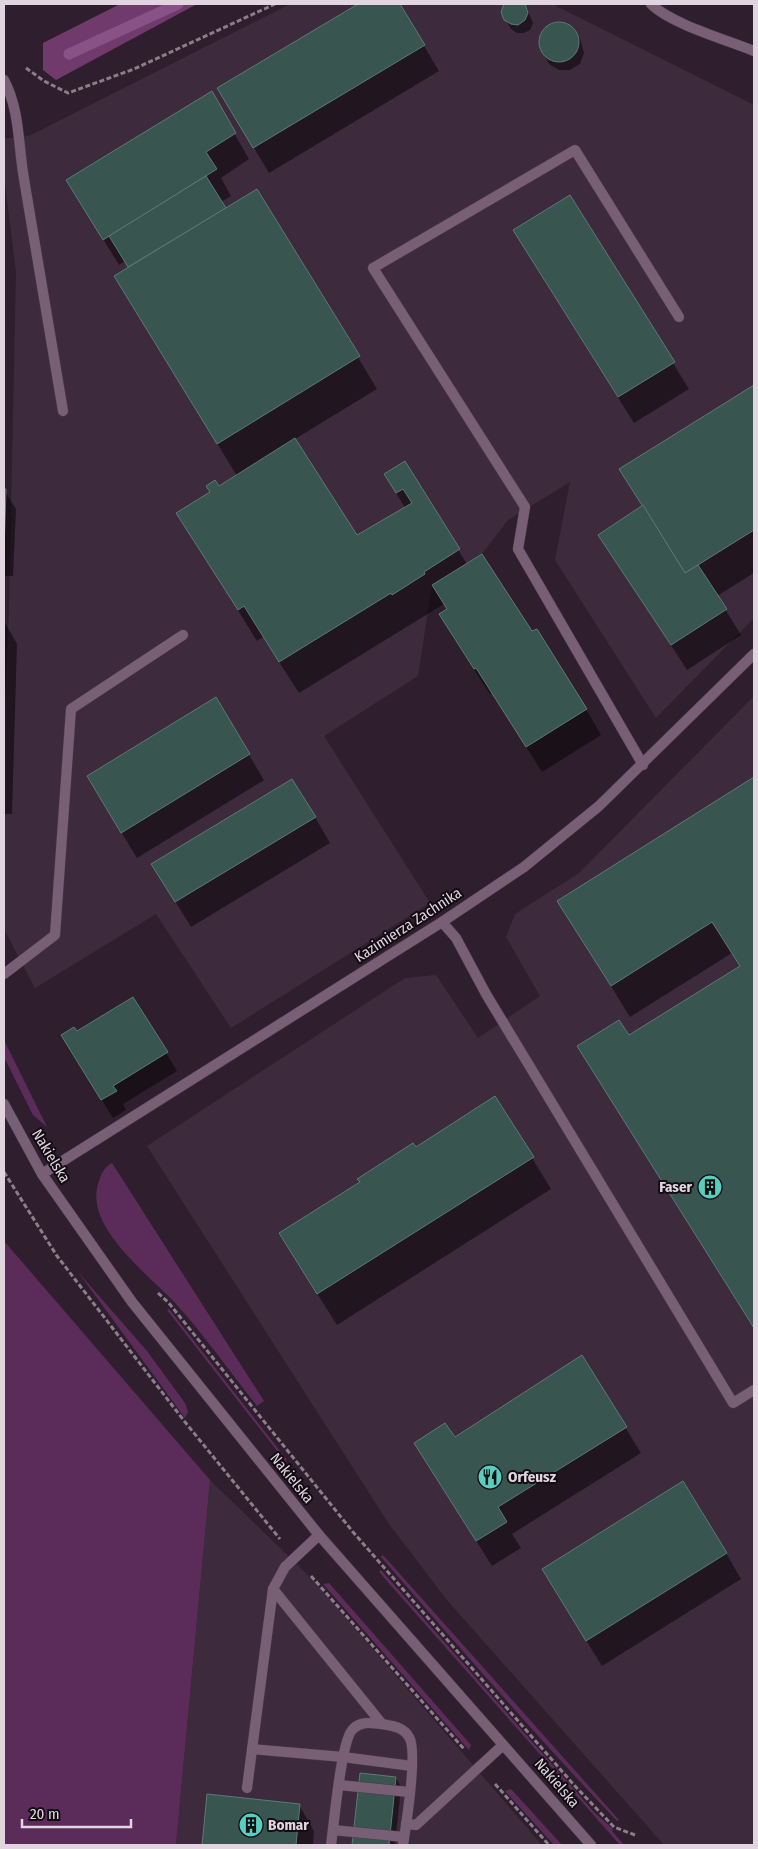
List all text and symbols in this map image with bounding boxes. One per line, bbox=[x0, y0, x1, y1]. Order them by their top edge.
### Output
street label: Kazimierza Zachnika bbox=[351, 884, 465, 966]
street label: Nakielska bbox=[28, 1126, 74, 1186]
building icon: Faser bbox=[697, 1174, 723, 1200]
place label: Faser bbox=[659, 1178, 693, 1196]
street label: Nakielska bbox=[266, 1449, 318, 1507]
restaurant icon: Orfeusz bbox=[477, 1464, 503, 1490]
place label: Orfeusz bbox=[508, 1468, 557, 1486]
street label: Nakielska bbox=[531, 1755, 583, 1811]
scale bar bbox=[22, 1796, 131, 1828]
text: 20 m bbox=[30, 1805, 60, 1823]
building icon: Bomar bbox=[238, 1812, 264, 1838]
place label: Bomar bbox=[268, 1816, 309, 1834]

